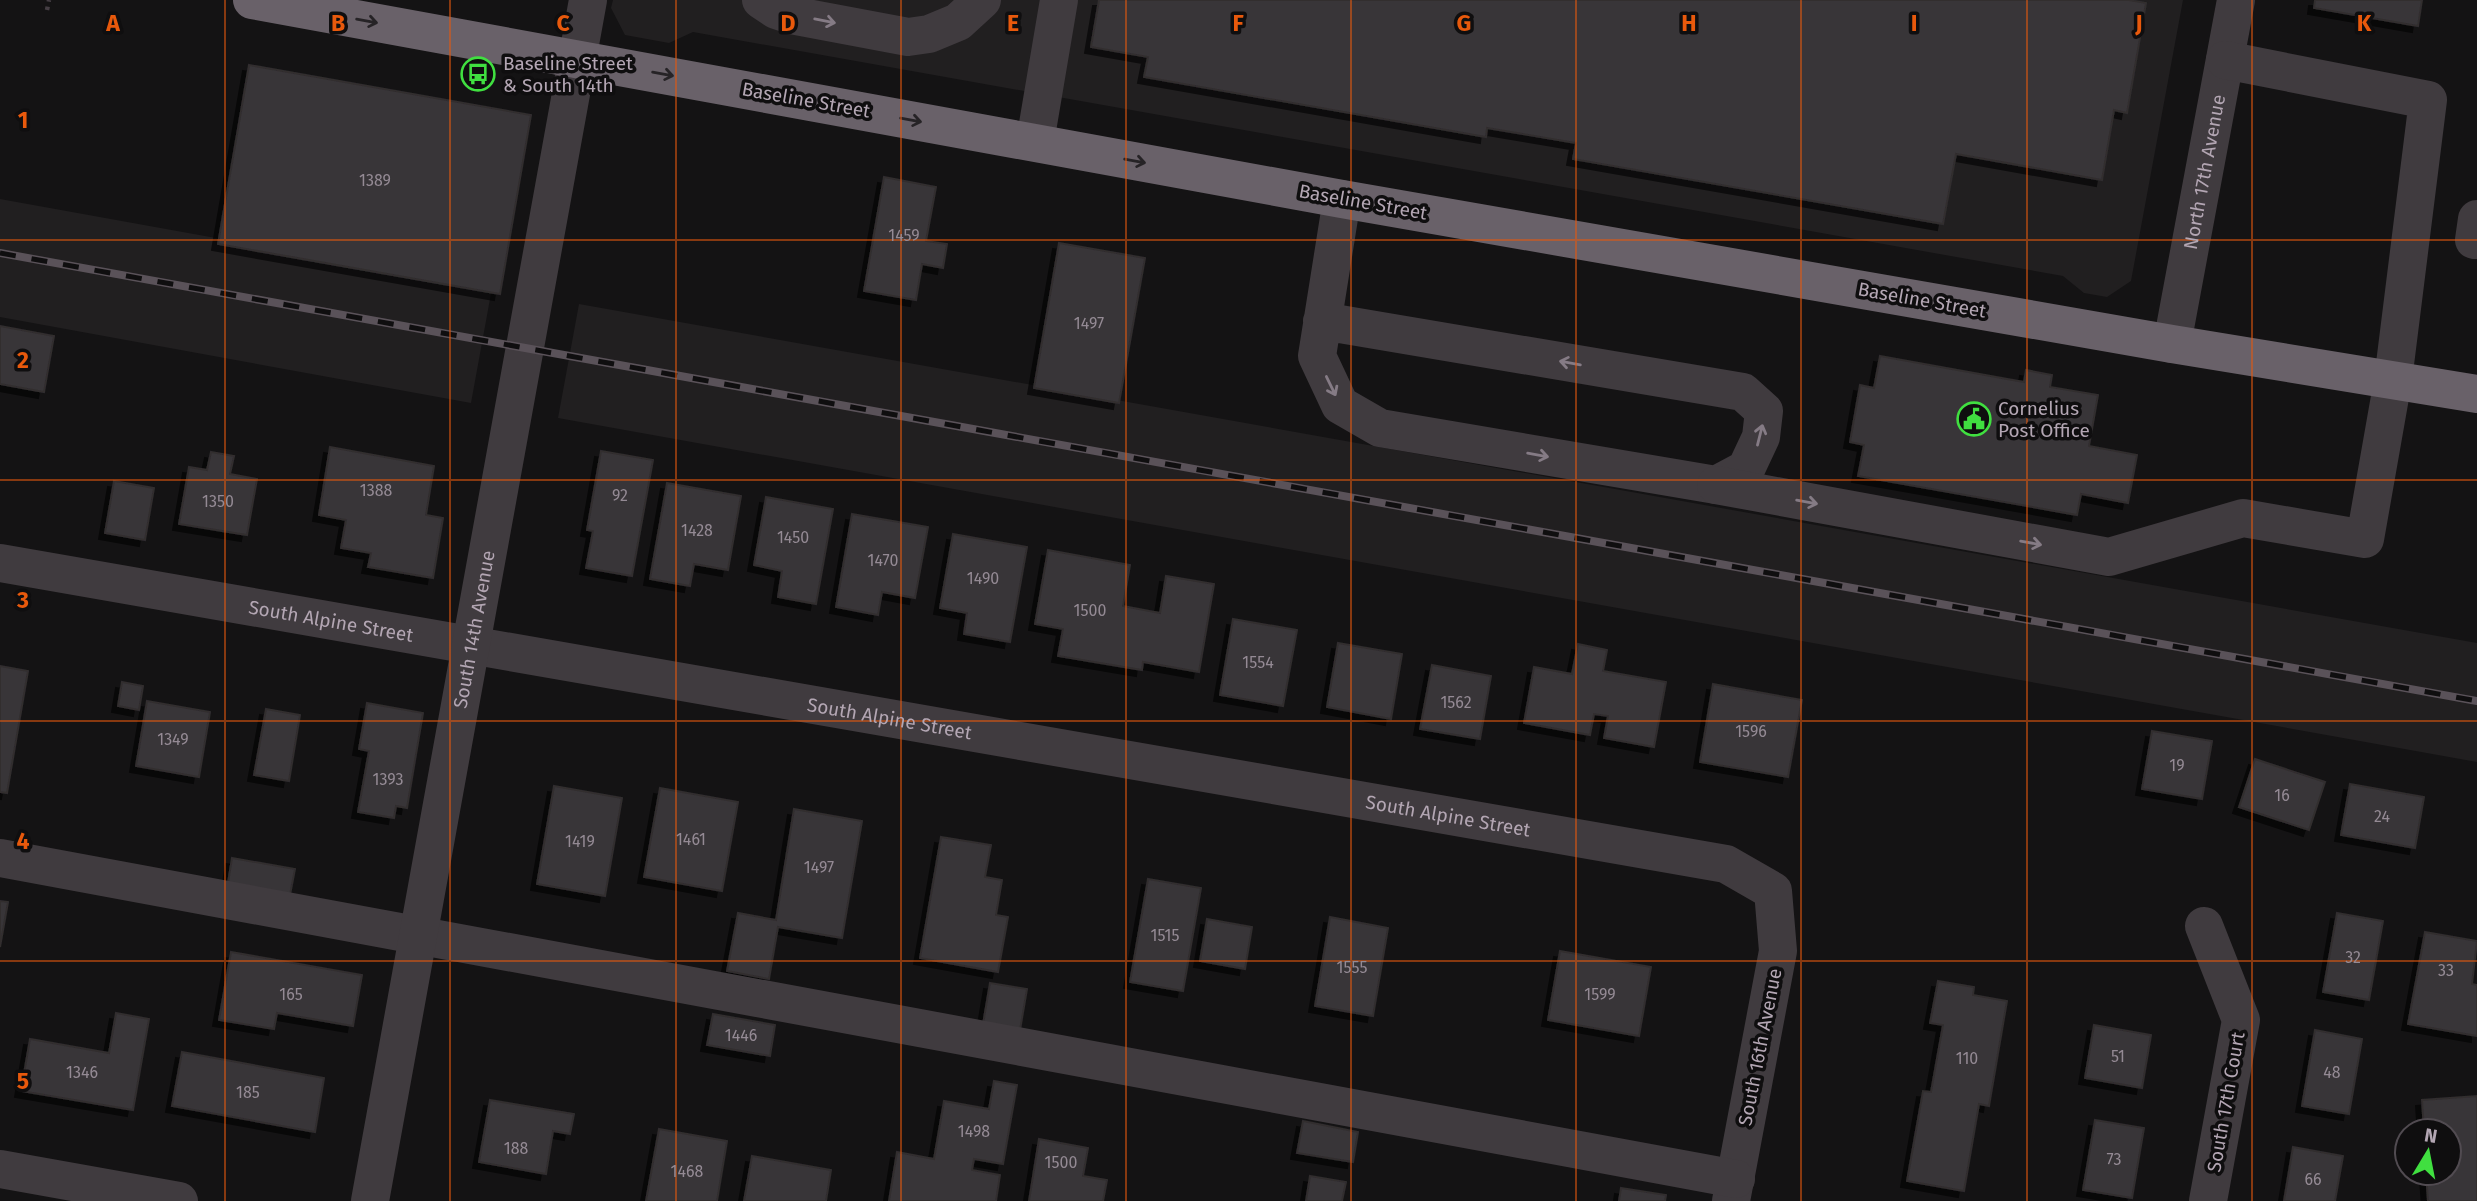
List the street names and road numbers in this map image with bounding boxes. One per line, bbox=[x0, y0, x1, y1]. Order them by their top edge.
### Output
street label: Baseline Street bbox=[740, 77, 872, 123]
street label: North 17th Avenue bbox=[2178, 93, 2230, 251]
street label: Baseline Street bbox=[1297, 179, 1429, 225]
street label: Baseline Street bbox=[1856, 277, 1988, 323]
street label: South 14th Avenue bbox=[448, 549, 499, 710]
street label: South Alpine Street bbox=[247, 595, 415, 646]
street label: South Alpine Street bbox=[805, 692, 974, 744]
street label: South Alpine Street bbox=[1364, 790, 1532, 841]
street label: South 16th Avenue bbox=[1733, 966, 1787, 1128]
street label: South 17th Court bbox=[2202, 1030, 2250, 1174]

